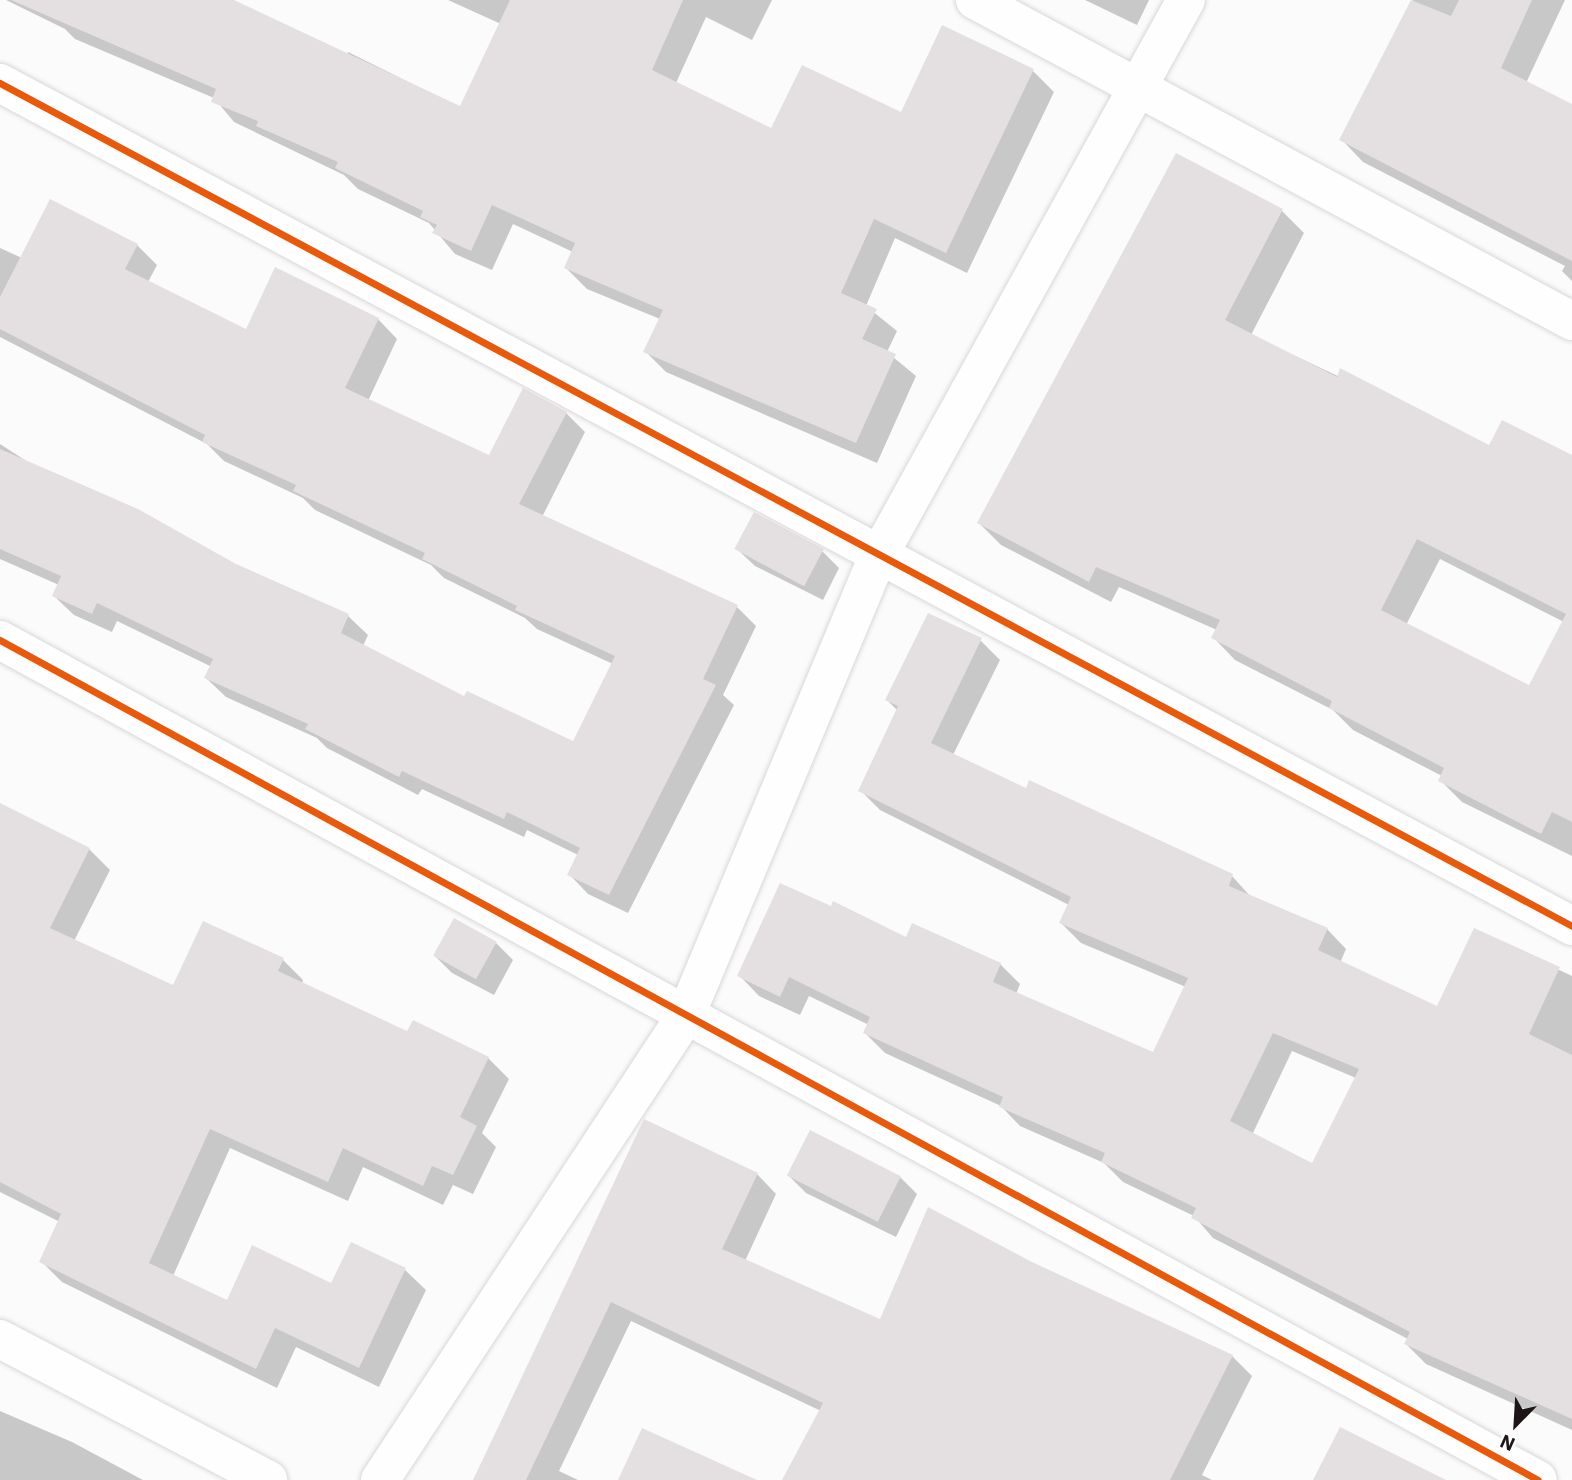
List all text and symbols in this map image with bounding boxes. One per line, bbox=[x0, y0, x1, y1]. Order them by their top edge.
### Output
north arrow bbox=[1481, 1389, 1551, 1459]
text: N bbox=[1496, 1429, 1519, 1457]

